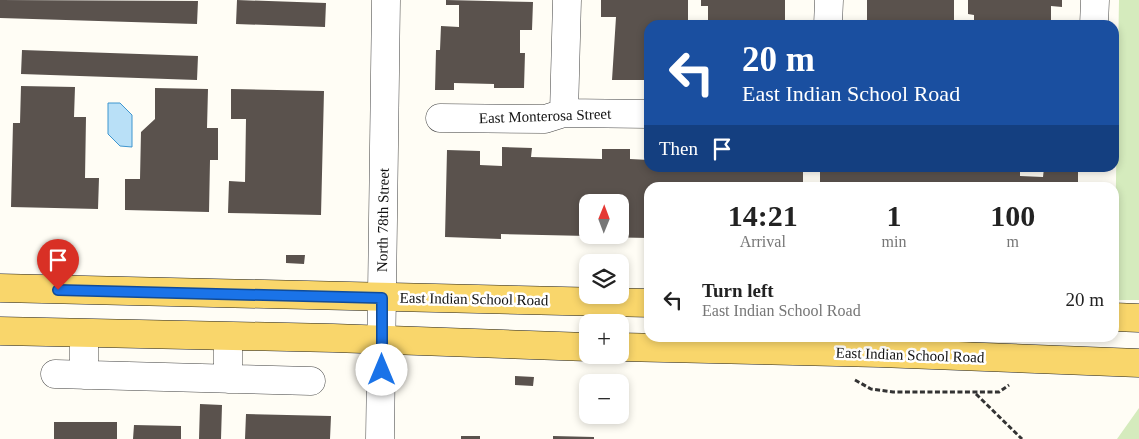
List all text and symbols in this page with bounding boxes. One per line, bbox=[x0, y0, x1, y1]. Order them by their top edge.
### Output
icon: left bbox=[659, 40, 724, 105]
text: 20 m bbox=[742, 40, 815, 79]
text: East Indian School Road bbox=[742, 81, 960, 106]
street label: East Monterosa Street bbox=[479, 106, 612, 126]
icon: arrive bbox=[708, 135, 736, 163]
text: Then bbox=[659, 138, 698, 159]
street label: North 78th Street bbox=[374, 167, 392, 272]
north arrow bbox=[579, 194, 629, 244]
map controls bbox=[579, 194, 629, 424]
text: 14:21 bbox=[728, 199, 798, 232]
text: 1 bbox=[886, 199, 901, 232]
text: 100 bbox=[990, 199, 1035, 232]
text: Arrival bbox=[740, 233, 786, 250]
text: min bbox=[882, 233, 906, 250]
text: m bbox=[1006, 233, 1019, 250]
pin bbox=[37, 239, 79, 290]
icon: arrive bbox=[44, 246, 72, 274]
button: layers bbox=[579, 254, 629, 304]
text: Turn left bbox=[702, 280, 774, 301]
icon: left bbox=[659, 286, 687, 314]
text: 20 m bbox=[1065, 289, 1104, 310]
street label: East Indian School Road bbox=[400, 290, 549, 308]
text: East Indian School Road bbox=[702, 302, 861, 319]
button: + bbox=[579, 314, 629, 364]
position arrow bbox=[355, 343, 407, 395]
street label: East Indian School Road bbox=[835, 344, 985, 366]
button: − bbox=[579, 374, 629, 424]

